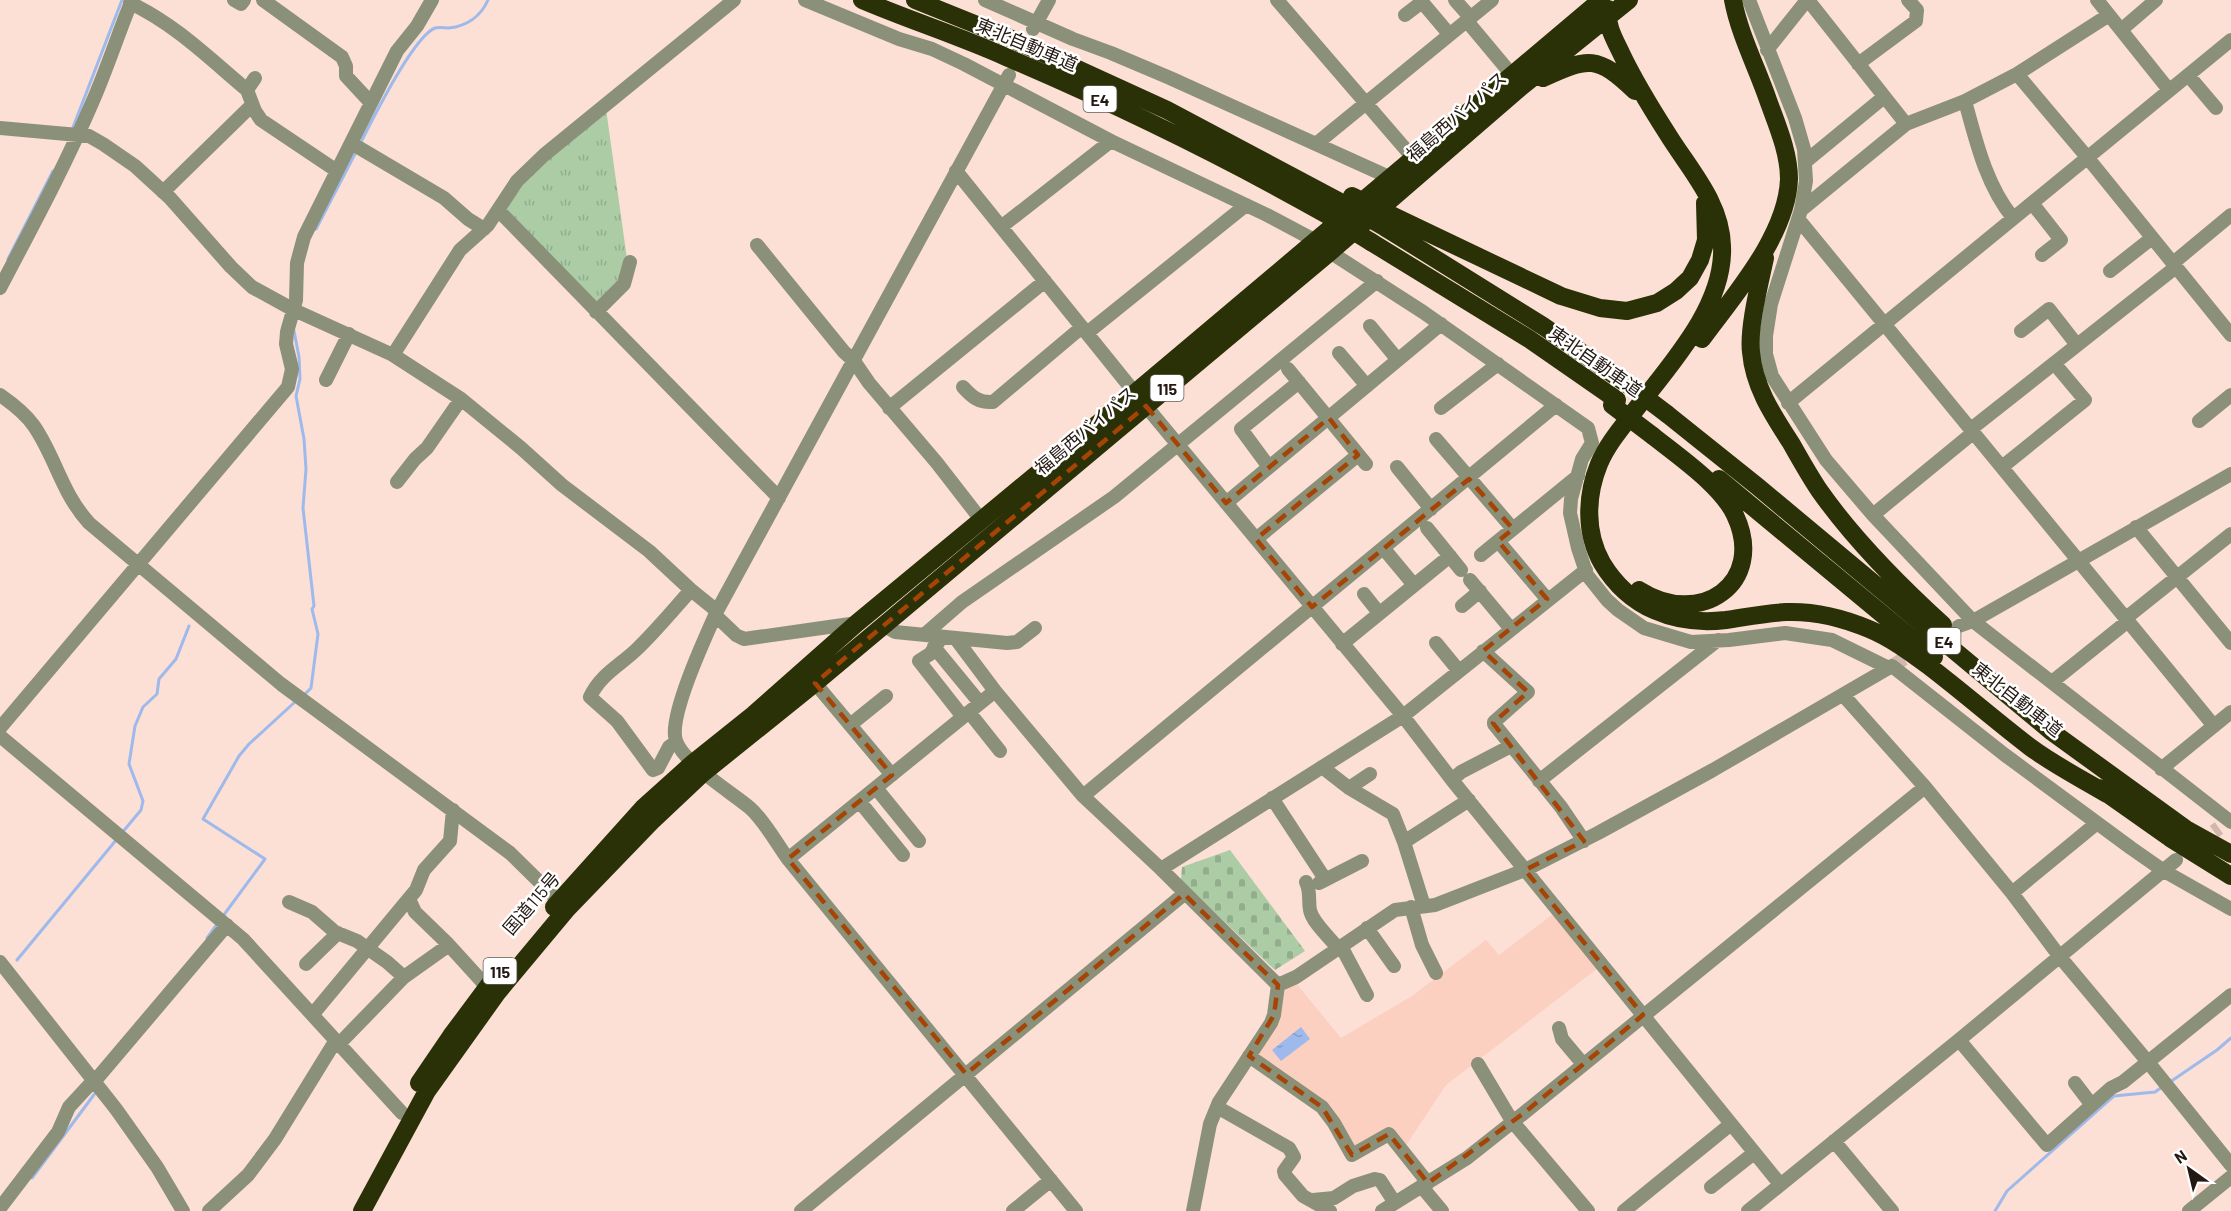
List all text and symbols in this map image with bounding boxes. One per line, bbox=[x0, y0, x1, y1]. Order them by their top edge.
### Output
street label: 東北自動車道 bbox=[973, 13, 1081, 75]
street label: 福島西バイパス bbox=[1401, 66, 1511, 166]
road number: E4 bbox=[1084, 86, 1116, 112]
street label: 東北自動車道 bbox=[1545, 321, 1647, 401]
road number: 115 bbox=[1150, 375, 1184, 401]
street label: 福島西バイパス bbox=[1030, 381, 1140, 479]
road number: E4 bbox=[1928, 628, 1960, 654]
street label: 東北自動車道 bbox=[1969, 657, 2067, 741]
street label: 国道115号 bbox=[498, 867, 564, 939]
road number: 115 bbox=[484, 958, 516, 984]
north arrow bbox=[2159, 1139, 2219, 1199]
text: N bbox=[2171, 1145, 2190, 1167]

